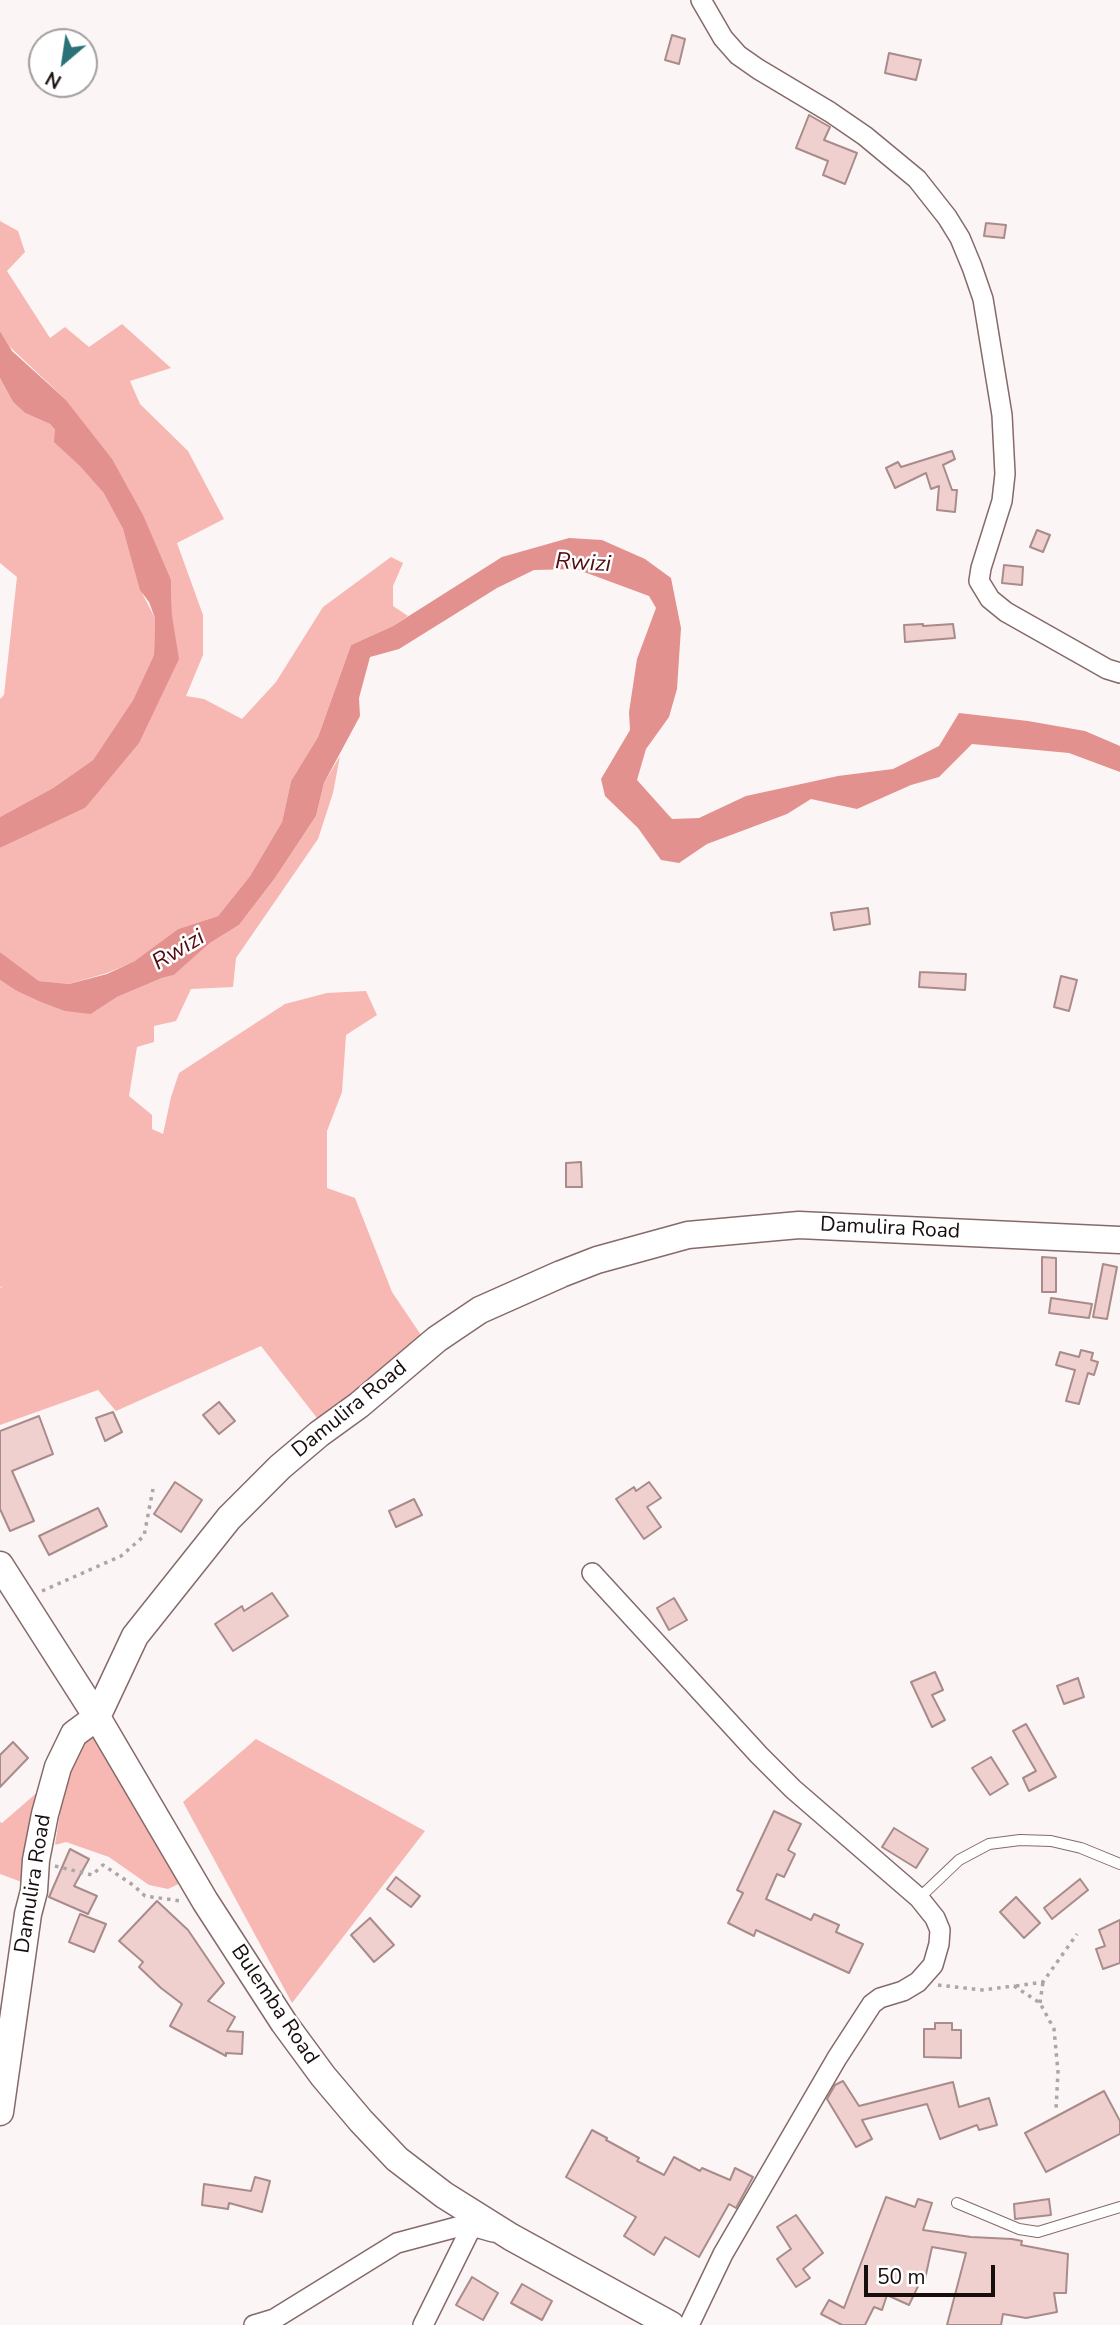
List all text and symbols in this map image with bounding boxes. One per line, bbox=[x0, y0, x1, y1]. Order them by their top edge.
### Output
north arrow bbox=[28, 28, 98, 98]
text: N bbox=[41, 65, 66, 94]
water label: Rwizi bbox=[554, 549, 612, 579]
water label: Rwizi bbox=[148, 925, 210, 977]
street label: Damulira Road bbox=[819, 1213, 961, 1245]
street label: Damulira Road bbox=[288, 1356, 412, 1464]
street label: Damulira Road bbox=[11, 1813, 57, 1955]
street label: Bulemba Road bbox=[225, 1940, 323, 2070]
scale bar bbox=[868, 2252, 999, 2296]
text: 50 m bbox=[877, 2263, 926, 2291]

